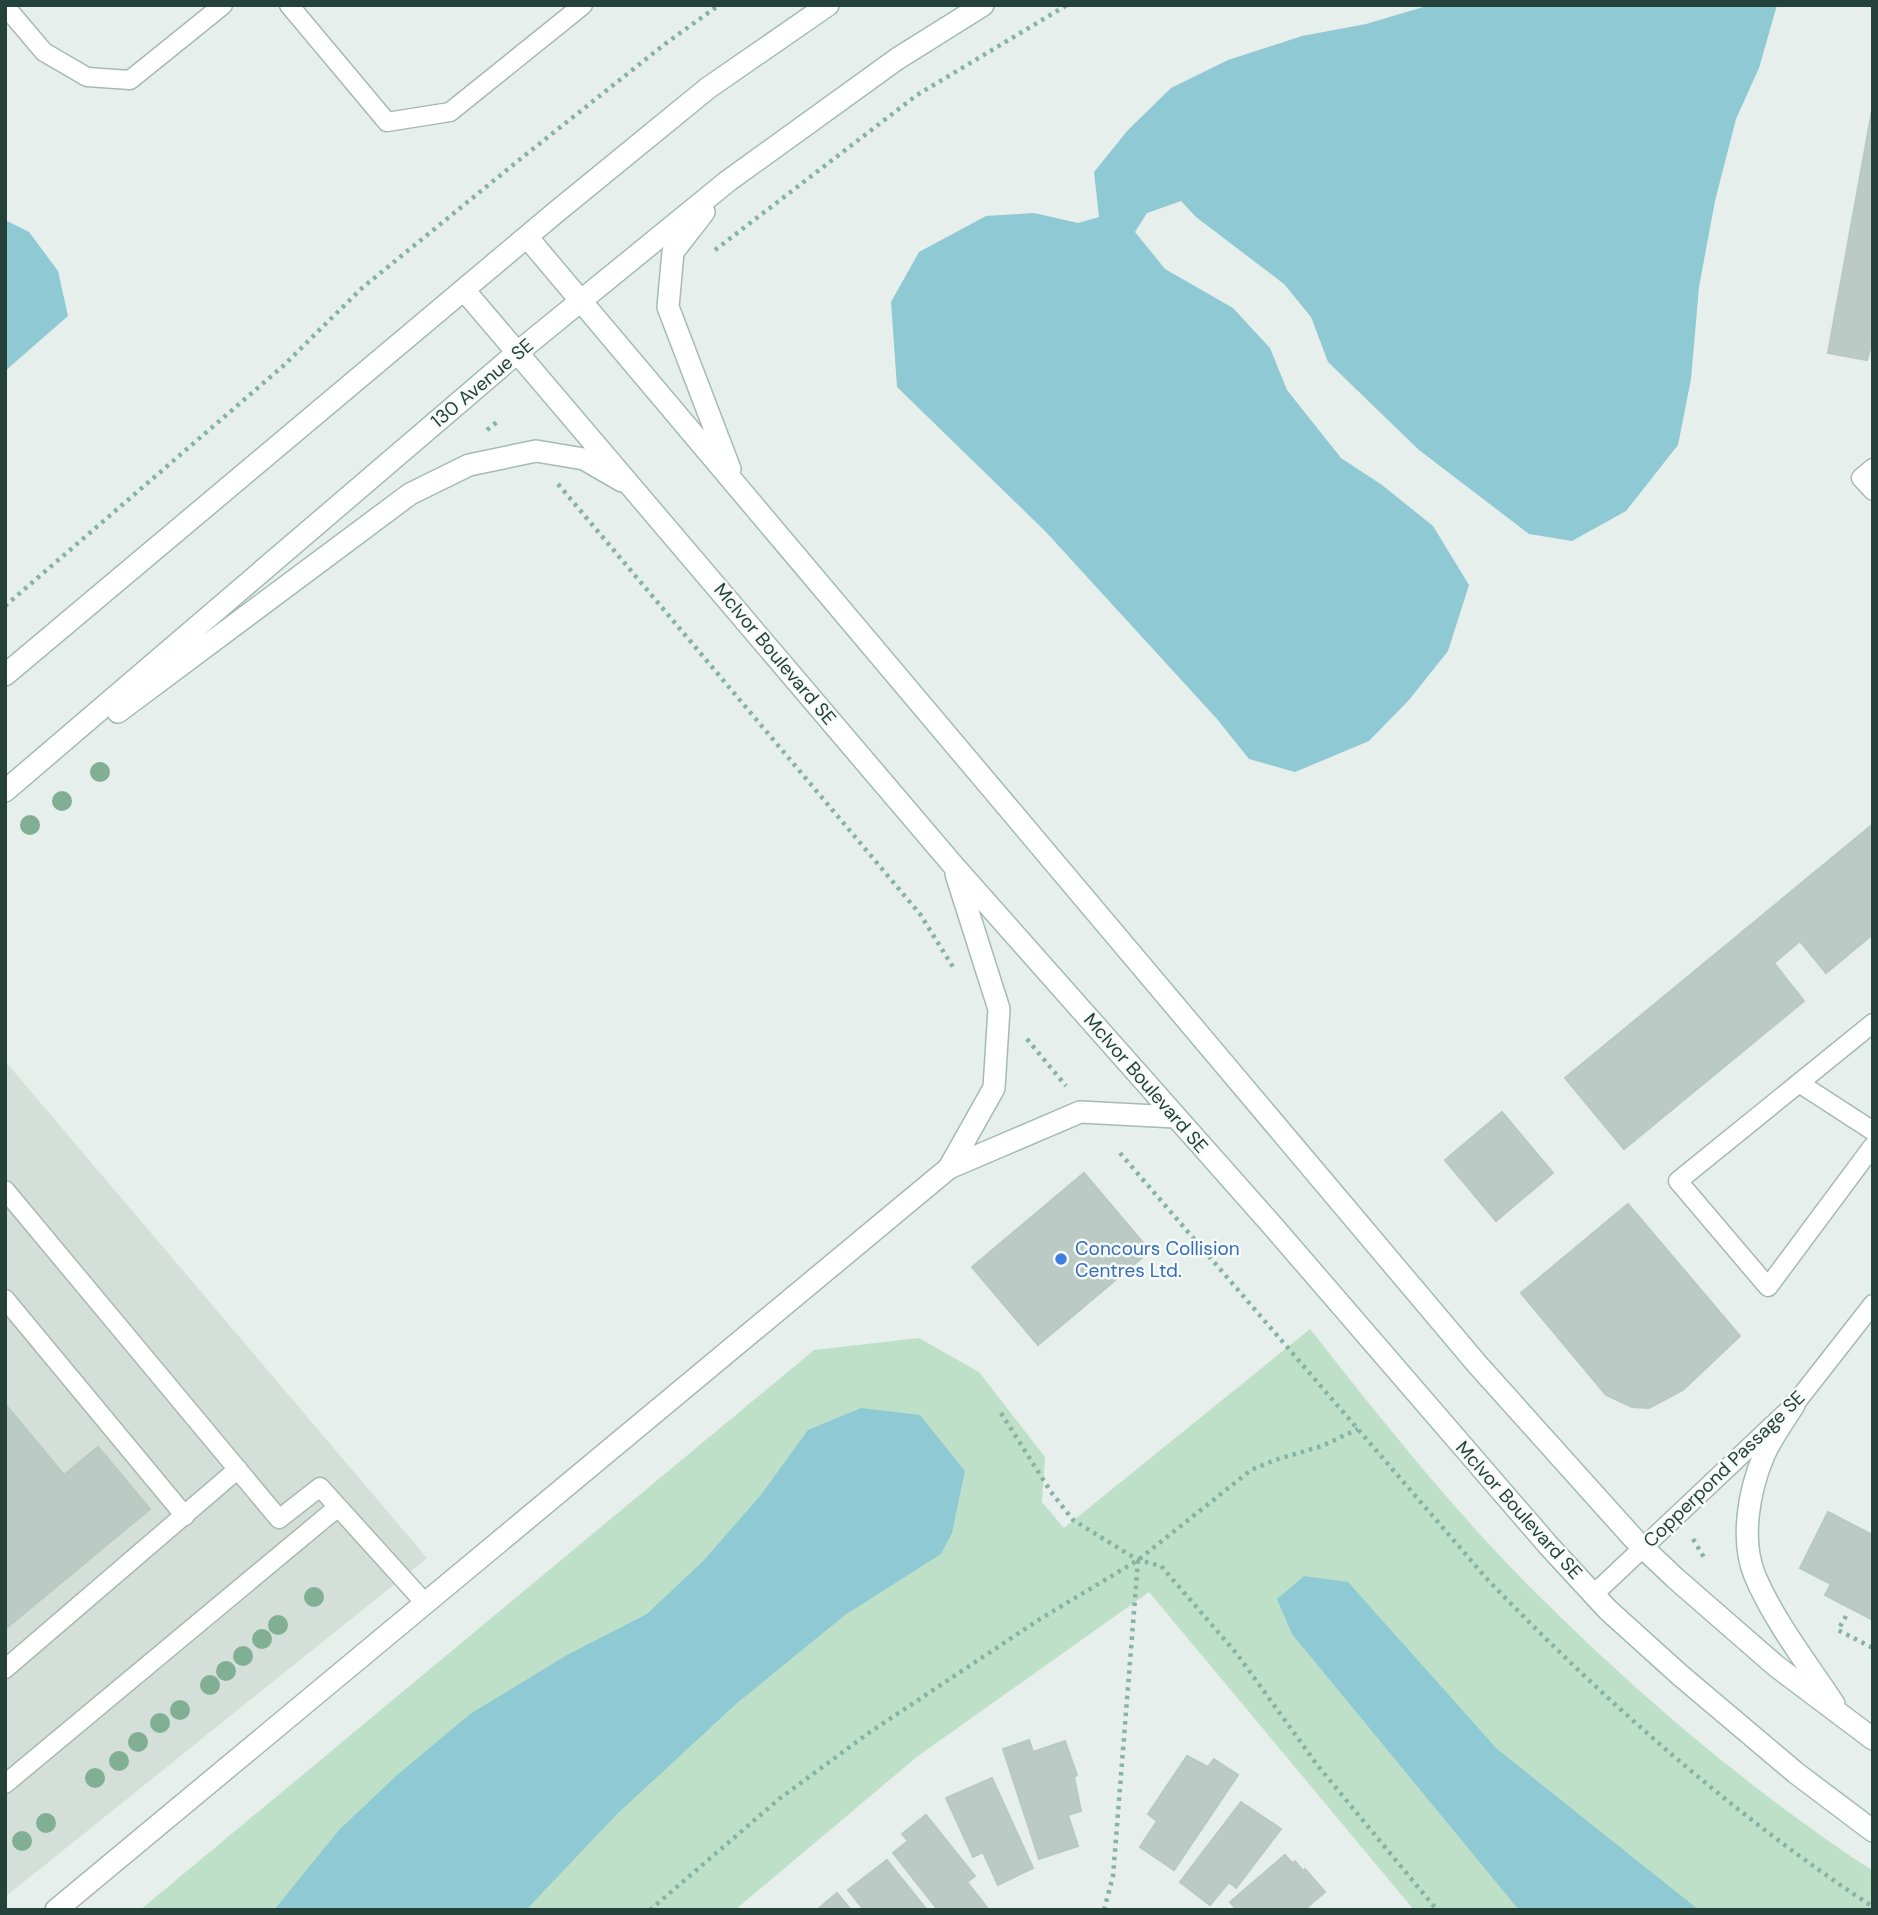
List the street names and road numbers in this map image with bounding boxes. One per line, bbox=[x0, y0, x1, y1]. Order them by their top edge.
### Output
street label: 130 Avenue SE bbox=[425, 333, 539, 433]
street label: McIvor Boulevard SE bbox=[708, 578, 842, 730]
street label: McIvor Boulevard SE bbox=[1078, 1008, 1214, 1158]
street label: Copperpond Passage SE bbox=[1638, 1385, 1810, 1553]
street label: McIvor Boulevard SE bbox=[1450, 1436, 1588, 1584]

